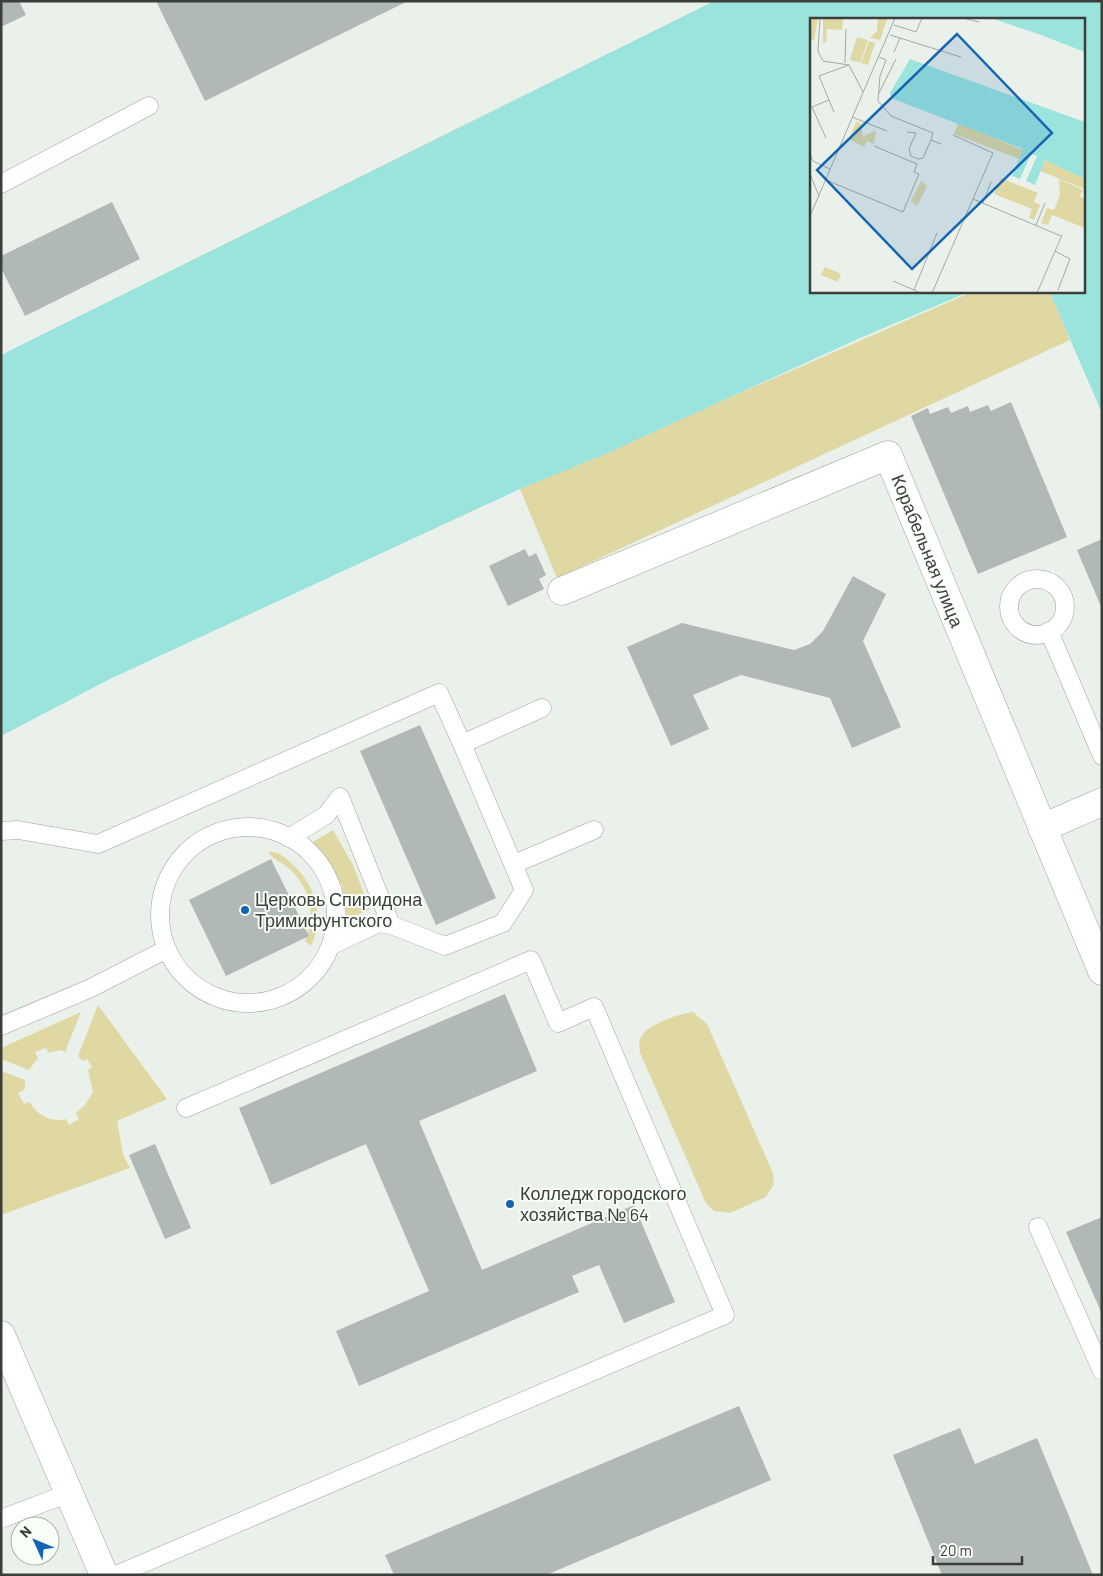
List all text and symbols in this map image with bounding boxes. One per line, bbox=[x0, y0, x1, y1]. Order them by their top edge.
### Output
inset map bbox=[810, 18, 1086, 292]
street label: Корабельная улица bbox=[887, 471, 969, 631]
place label: Церковь Спиридона Тримифунтского bbox=[255, 888, 423, 931]
marker: Церковь Спиридона Тримифунтского bbox=[239, 904, 251, 916]
place label: Колледж городского хозяйства № 64 bbox=[520, 1182, 686, 1225]
marker: Колледж городского хозяйства № 64 bbox=[504, 1198, 516, 1210]
north arrow bbox=[10, 1516, 60, 1566]
text: N bbox=[16, 1522, 35, 1541]
scale bar bbox=[933, 1534, 1022, 1566]
text: 20 m bbox=[940, 1541, 972, 1559]

